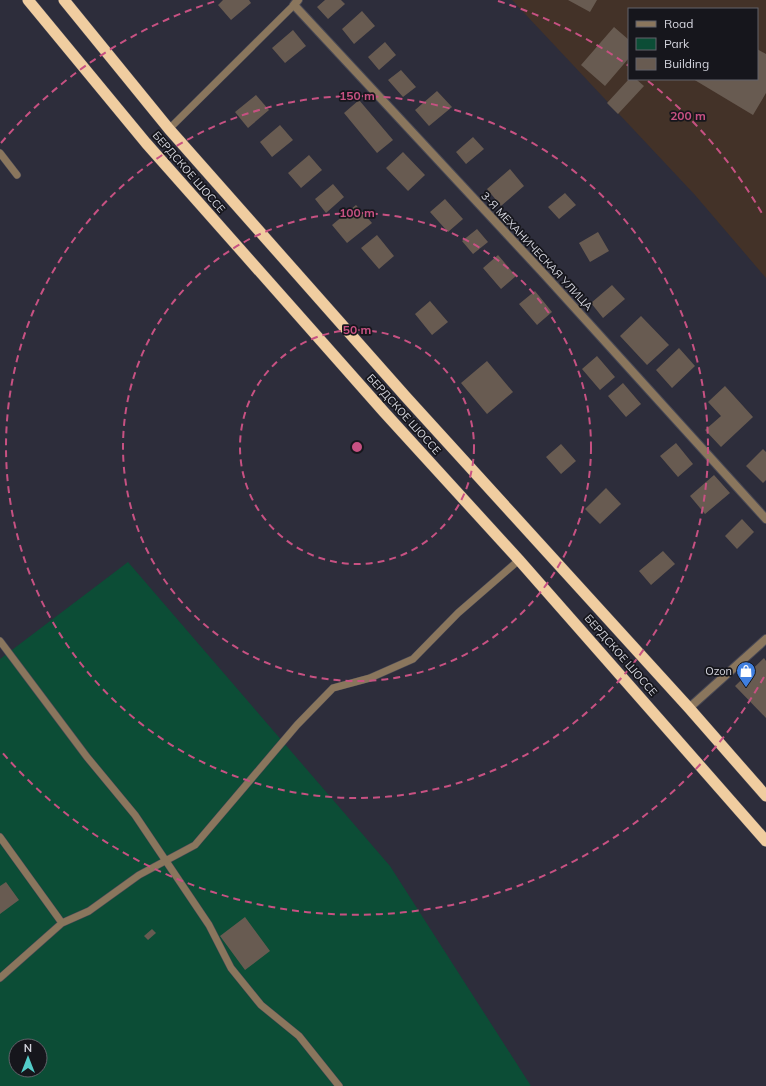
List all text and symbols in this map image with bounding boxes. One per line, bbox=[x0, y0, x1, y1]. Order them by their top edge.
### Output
legend bbox=[628, 8, 758, 80]
text: Road bbox=[664, 16, 693, 31]
text: Park bbox=[664, 36, 690, 51]
text: Building bbox=[664, 56, 709, 71]
text: 150 m bbox=[339, 88, 375, 103]
text: 200 m bbox=[670, 108, 706, 123]
street label: БЕРДСКОЕ ШОССЕ bbox=[150, 128, 228, 216]
street label: 3-Я МЕХАНИЧЕСКАЯ УЛИЦА bbox=[478, 189, 596, 313]
text: 100 m bbox=[339, 205, 375, 220]
text: 50 m bbox=[343, 322, 371, 337]
street label: БЕРДСКОЕ ШОССЕ bbox=[364, 371, 444, 457]
centre of rings bbox=[350, 440, 364, 454]
street label: БЕРДСКОЕ ШОССЕ bbox=[582, 611, 660, 699]
shop icon: Ozon bbox=[735, 660, 757, 688]
place label: Ozon bbox=[705, 664, 732, 678]
north arrow bbox=[8, 1038, 48, 1078]
text: N bbox=[24, 1041, 32, 1055]

